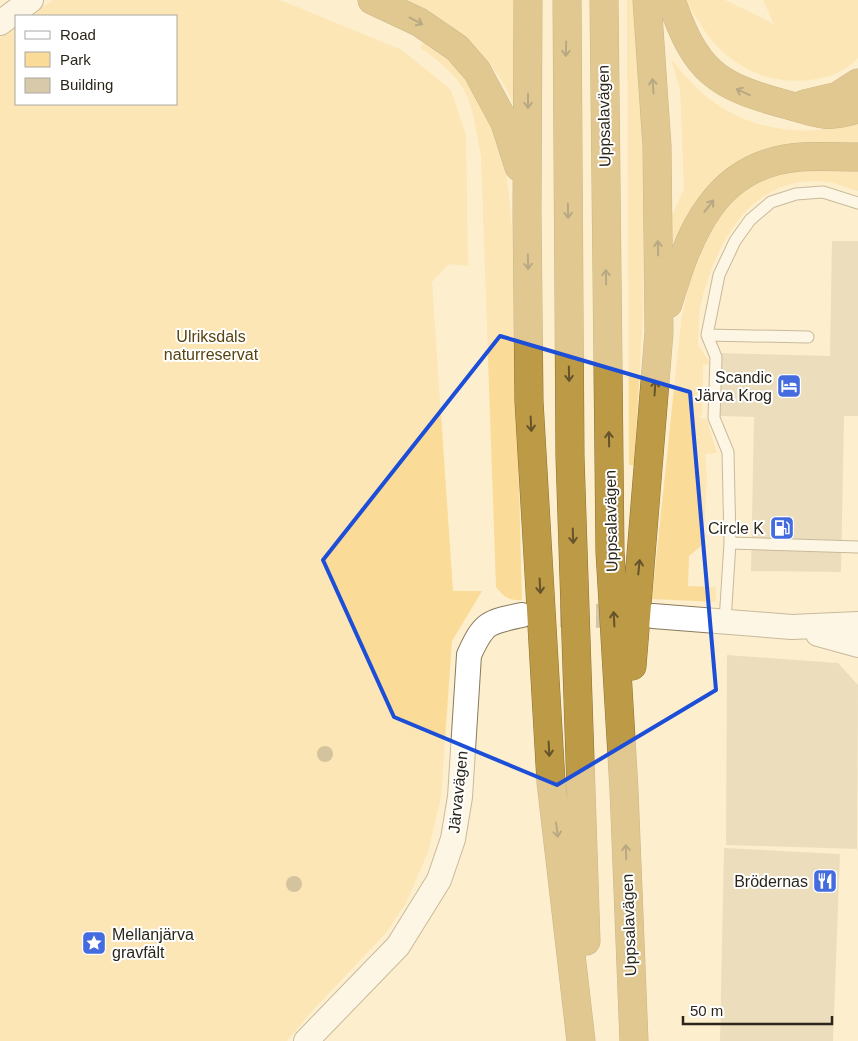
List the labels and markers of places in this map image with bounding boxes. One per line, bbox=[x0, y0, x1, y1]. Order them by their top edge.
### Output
place label: Scandic Järva Krog bbox=[695, 369, 772, 404]
hotel icon: Scandic Järva Krog bbox=[776, 373, 802, 399]
fuel station icon: Circle K bbox=[769, 515, 795, 541]
place label: Circle K bbox=[708, 520, 764, 537]
restaurant icon: Brödernas bbox=[812, 868, 838, 894]
place label: Brödernas bbox=[734, 873, 808, 890]
place label: Mellanjärva gravfält bbox=[112, 926, 194, 961]
place icon: Mellanjärva gravfält bbox=[81, 930, 107, 956]

